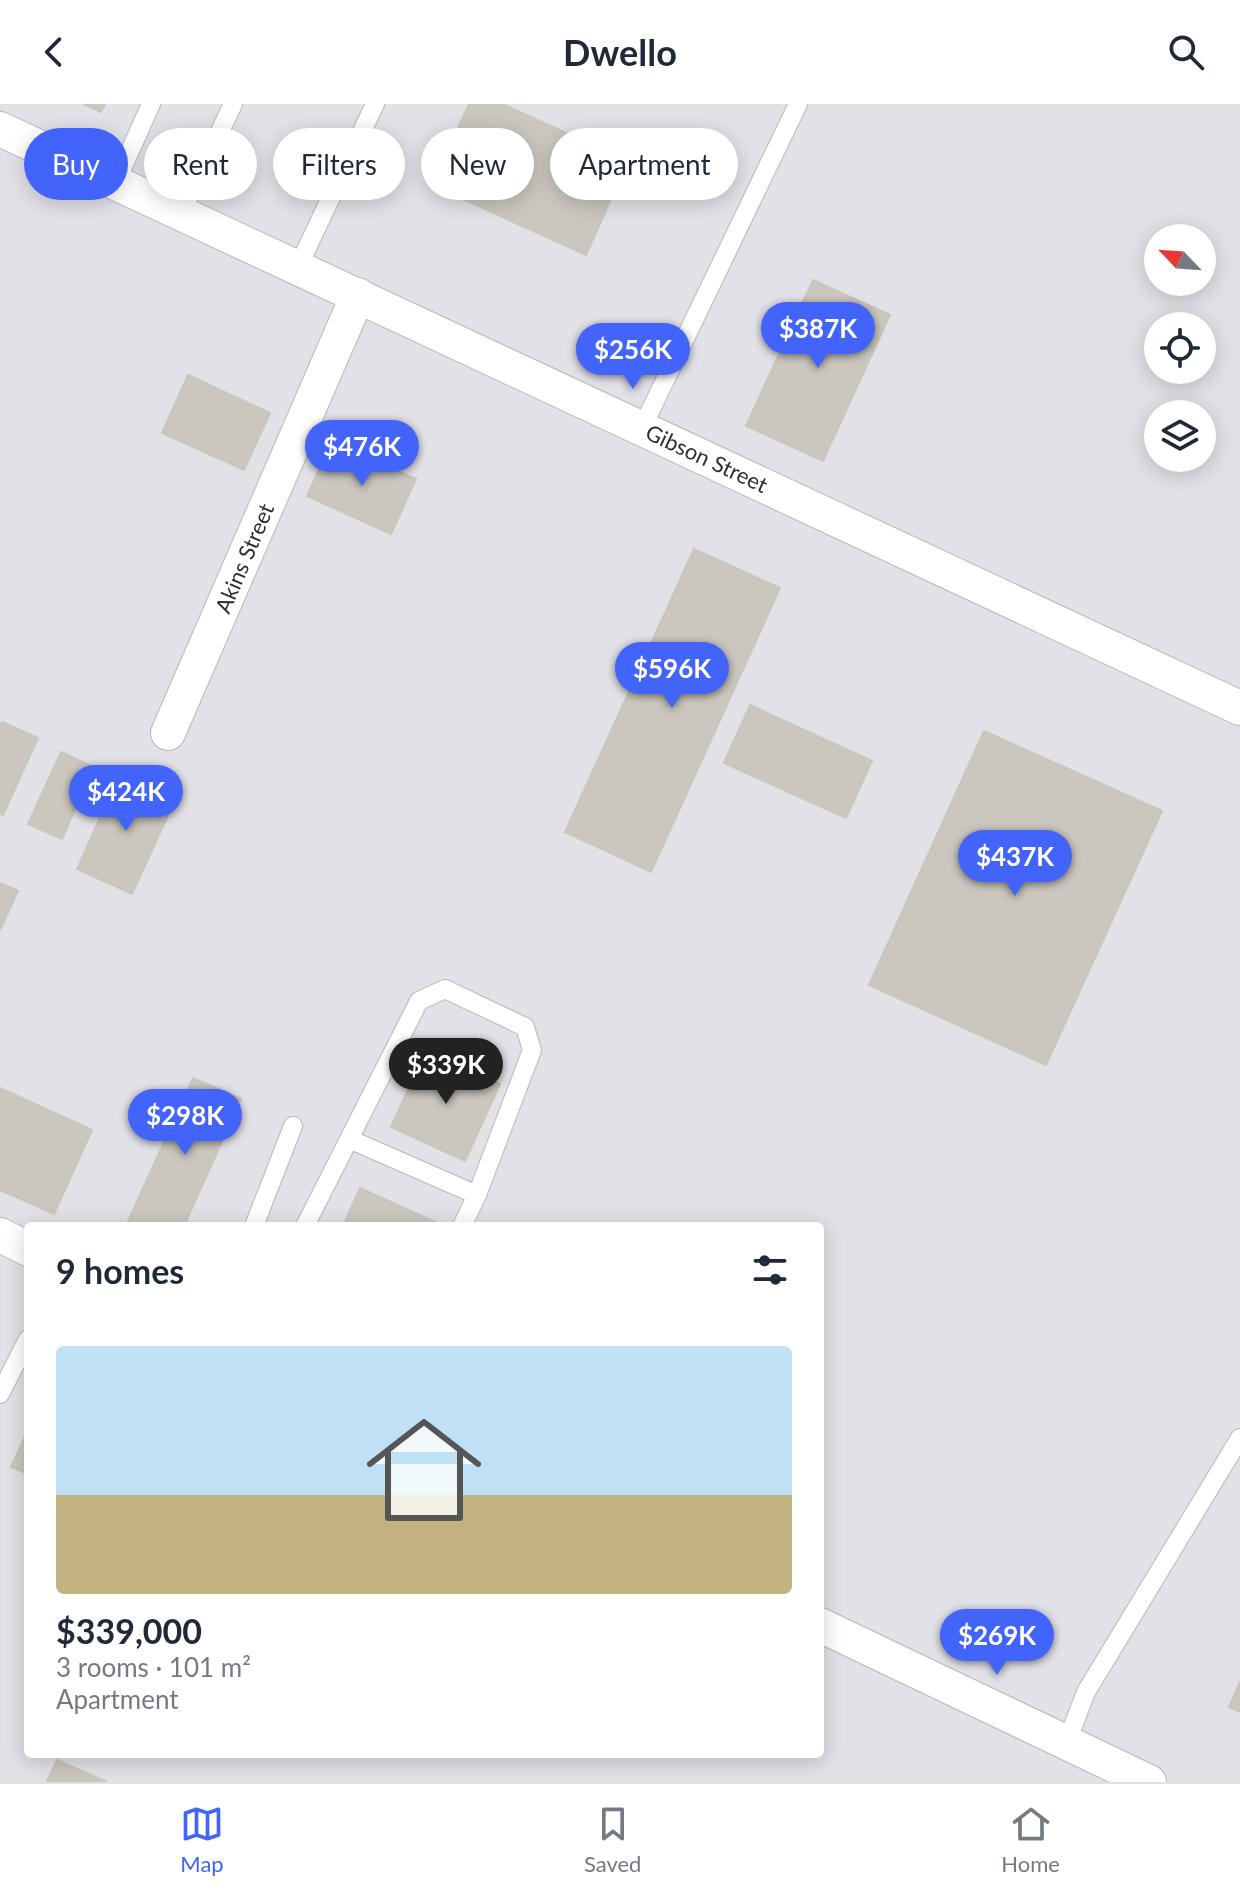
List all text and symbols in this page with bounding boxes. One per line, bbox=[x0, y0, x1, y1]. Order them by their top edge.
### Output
icon: back bbox=[32, 30, 76, 74]
text: Dwello bbox=[563, 30, 677, 74]
icon: search bbox=[1164, 30, 1208, 74]
chip: Buy bbox=[24, 128, 128, 200]
chip: Rent bbox=[144, 128, 257, 200]
chip: Filters bbox=[273, 128, 405, 200]
chip: New bbox=[421, 128, 534, 200]
chip: Apartment bbox=[550, 128, 738, 200]
north arrow bbox=[1144, 224, 1216, 296]
map controls bbox=[1144, 224, 1216, 472]
pin: $387K bbox=[762, 302, 874, 370]
text: $387K bbox=[779, 312, 857, 344]
button: locate bbox=[1144, 312, 1216, 384]
pin: $256K bbox=[577, 323, 689, 391]
text: $256K bbox=[594, 333, 672, 365]
button: layers bbox=[1144, 400, 1216, 472]
street label: Gibson Street bbox=[642, 418, 772, 498]
pin: $476K bbox=[306, 420, 418, 488]
text: $476K bbox=[323, 430, 401, 462]
street label: Akins Street bbox=[209, 499, 279, 617]
pin: $596K bbox=[616, 642, 728, 710]
text: $596K bbox=[633, 652, 711, 684]
pin: $424K bbox=[70, 765, 182, 833]
text: $424K bbox=[87, 775, 165, 807]
pin: $437K bbox=[959, 830, 1071, 898]
text: $437K bbox=[976, 840, 1054, 872]
pin: $339K bbox=[390, 1038, 502, 1106]
text: $339K bbox=[407, 1048, 485, 1080]
pin: $298K bbox=[129, 1089, 241, 1157]
text: $298K bbox=[146, 1099, 224, 1131]
icon: filters bbox=[748, 1248, 792, 1292]
text: 9 homes bbox=[56, 1250, 184, 1291]
icon: home bbox=[352, 1398, 496, 1542]
pin: $269K bbox=[941, 1609, 1053, 1677]
text: $339,000 bbox=[56, 1610, 202, 1651]
text: $269K bbox=[958, 1619, 1036, 1651]
text: 3 rooms · 101 m² bbox=[56, 1651, 251, 1683]
text: Apartment bbox=[56, 1683, 179, 1715]
tab: Map bbox=[180, 1802, 224, 1877]
tab: Saved bbox=[584, 1802, 641, 1877]
tab: Home bbox=[1001, 1802, 1060, 1877]

